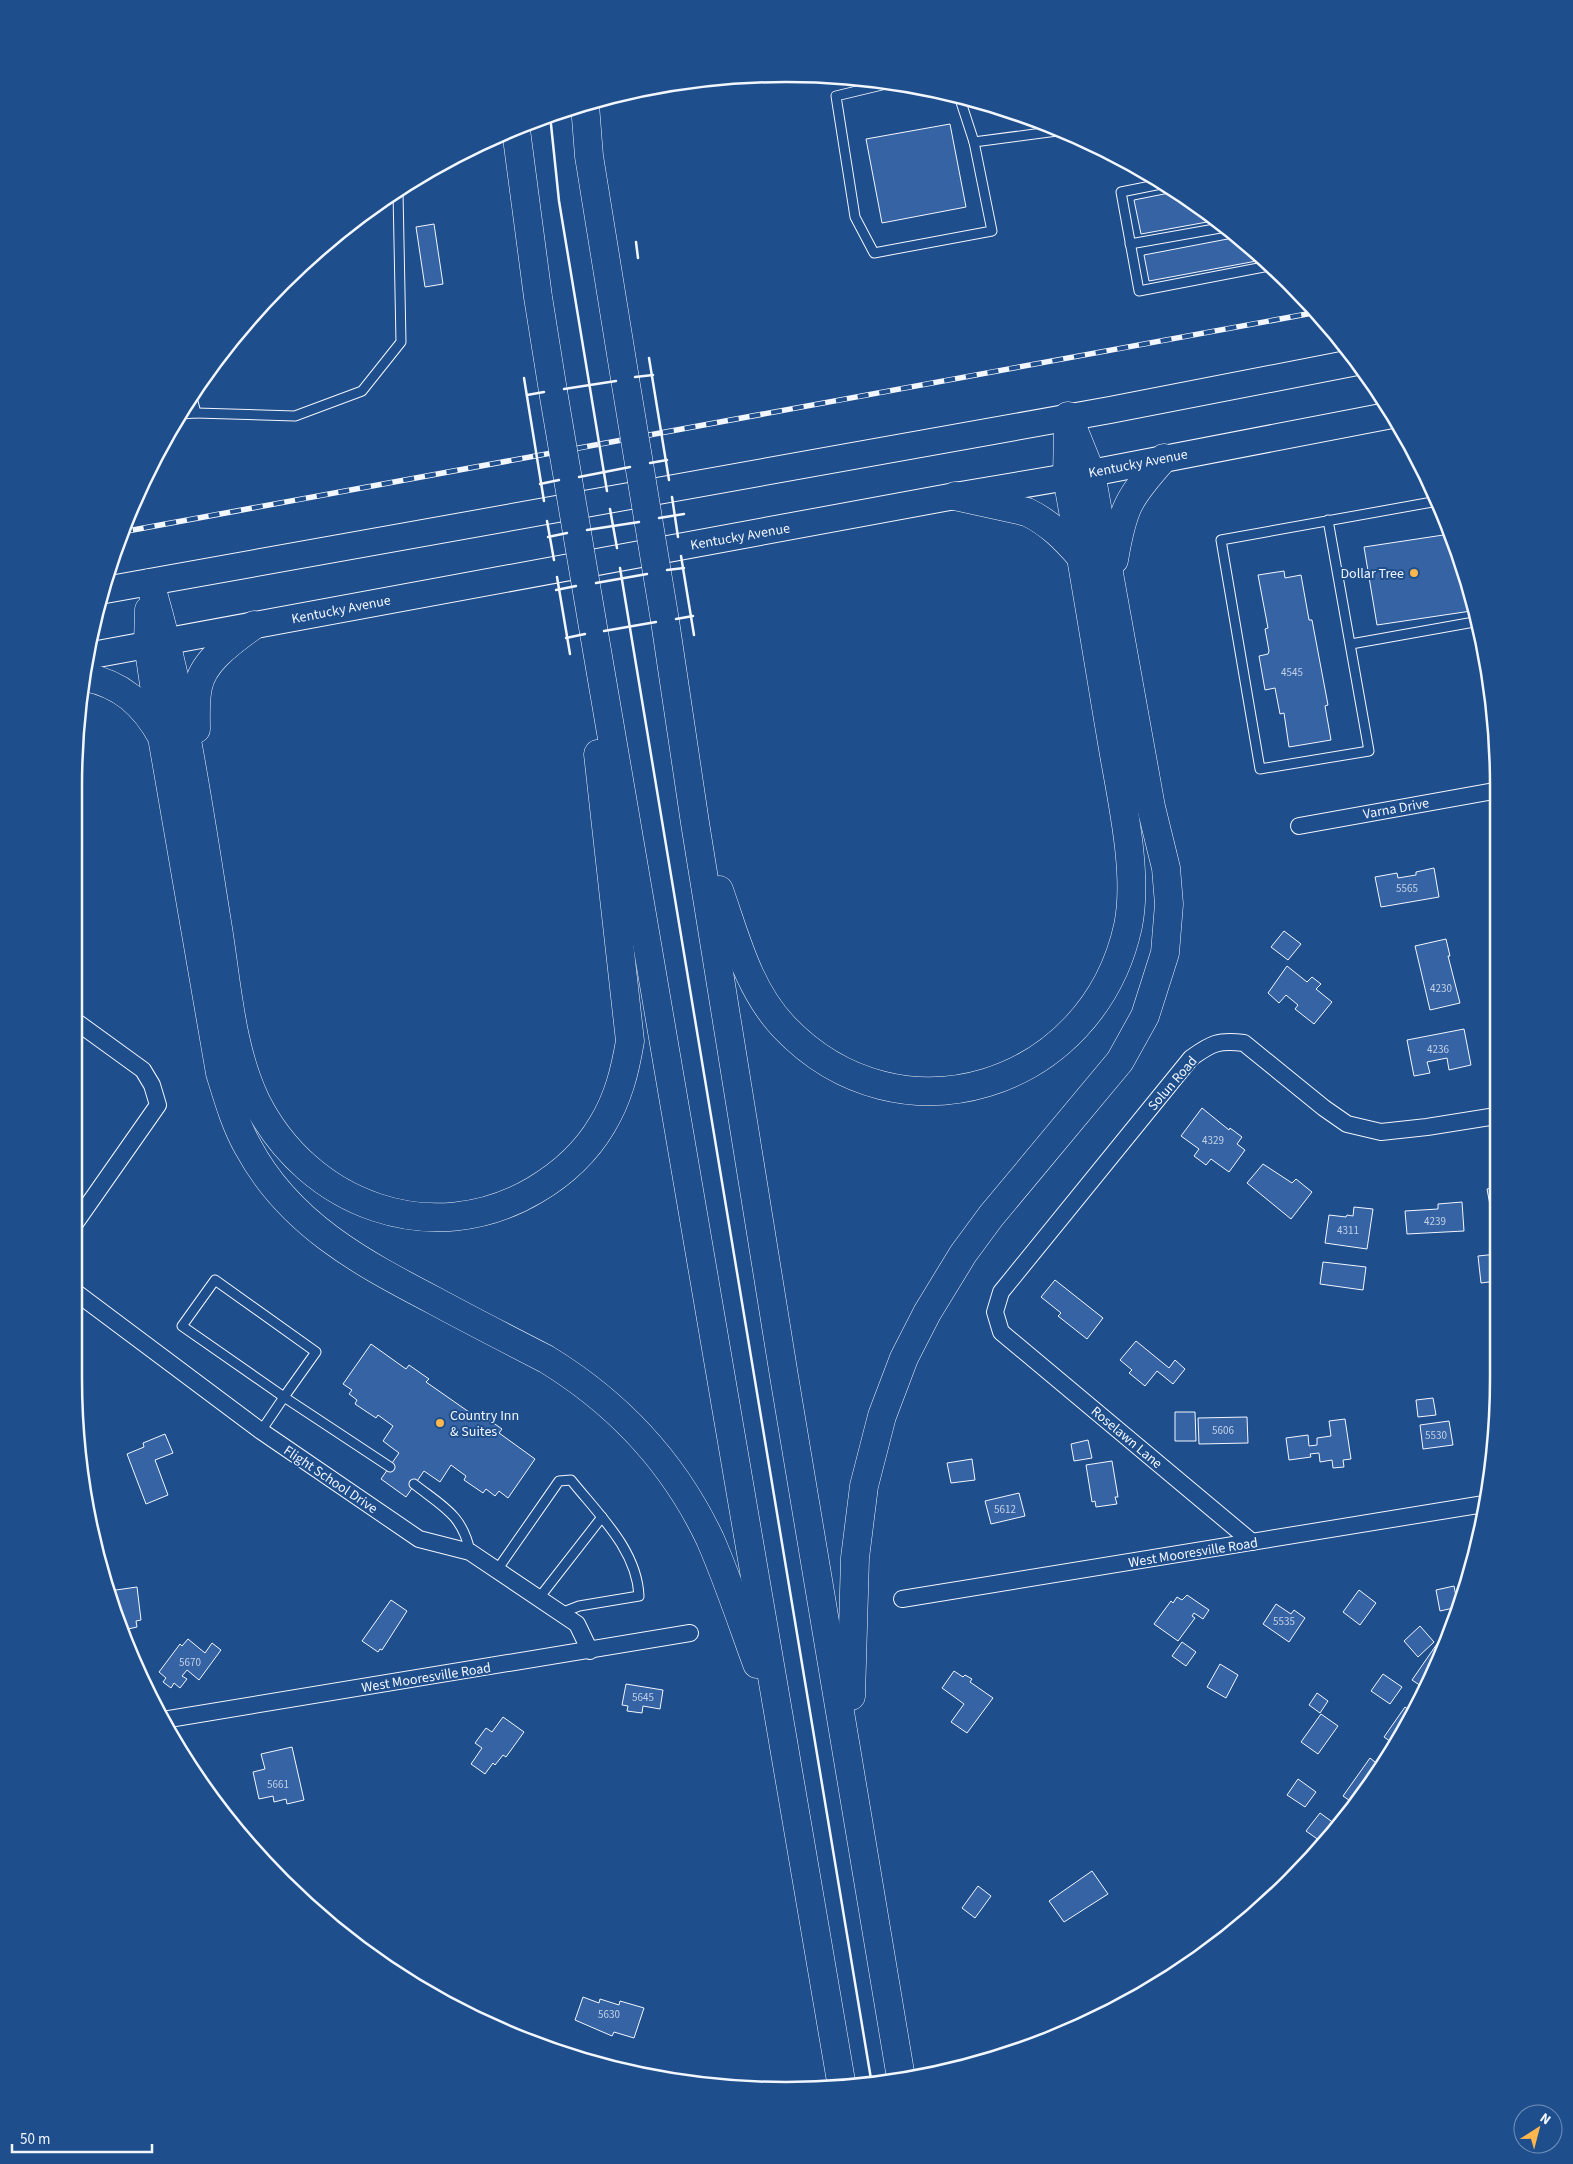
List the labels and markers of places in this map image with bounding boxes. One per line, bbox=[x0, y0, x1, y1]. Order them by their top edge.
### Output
place label: Dollar Tree bbox=[1340, 564, 1404, 584]
marker: Dollar Tree bbox=[1408, 567, 1420, 579]
place label: Country Inn & Suites bbox=[450, 1406, 519, 1442]
marker: Country Inn & Suites bbox=[434, 1417, 446, 1429]

